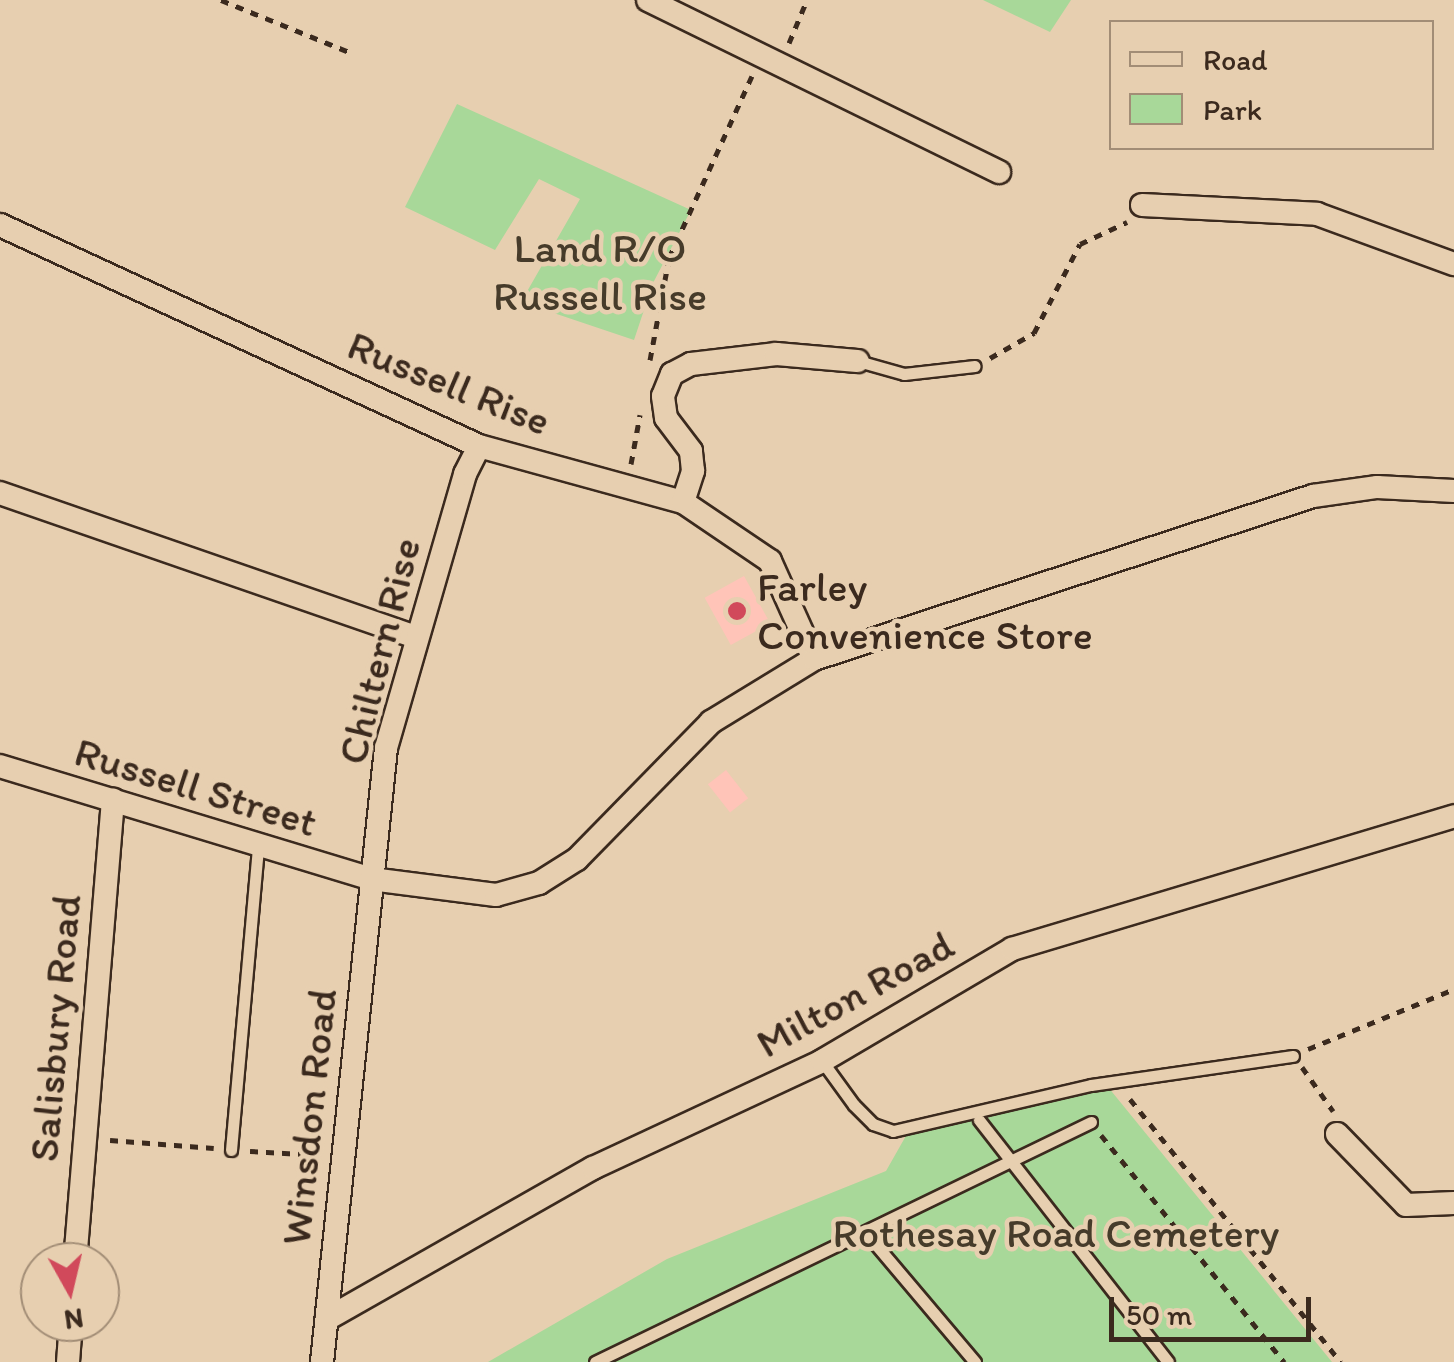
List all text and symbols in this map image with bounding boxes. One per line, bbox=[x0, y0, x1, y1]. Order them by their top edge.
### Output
legend bbox=[1109, 20, 1434, 150]
text: Road bbox=[1203, 41, 1268, 78]
text: Park bbox=[1203, 91, 1262, 128]
park label: Land R/O Russell Rise bbox=[493, 223, 707, 322]
street label: Russell Rise bbox=[340, 320, 558, 446]
street label: Chiltern Rise bbox=[327, 533, 431, 769]
place label: Farley Convenience Store bbox=[757, 562, 1092, 660]
marker: Farley Convenience Store bbox=[726, 600, 748, 622]
street label: Russell Street bbox=[69, 726, 323, 848]
street label: Salisbury Road bbox=[18, 892, 92, 1164]
street label: Milton Road bbox=[748, 919, 962, 1069]
street label: Winsdon Road bbox=[271, 987, 347, 1247]
park label: Rothesay Road Cemetery bbox=[832, 1208, 1280, 1258]
north arrow bbox=[20, 1242, 120, 1342]
scale bar bbox=[1114, 1277, 1316, 1339]
text: 50 m bbox=[1126, 1296, 1192, 1333]
text: N bbox=[62, 1302, 86, 1338]

